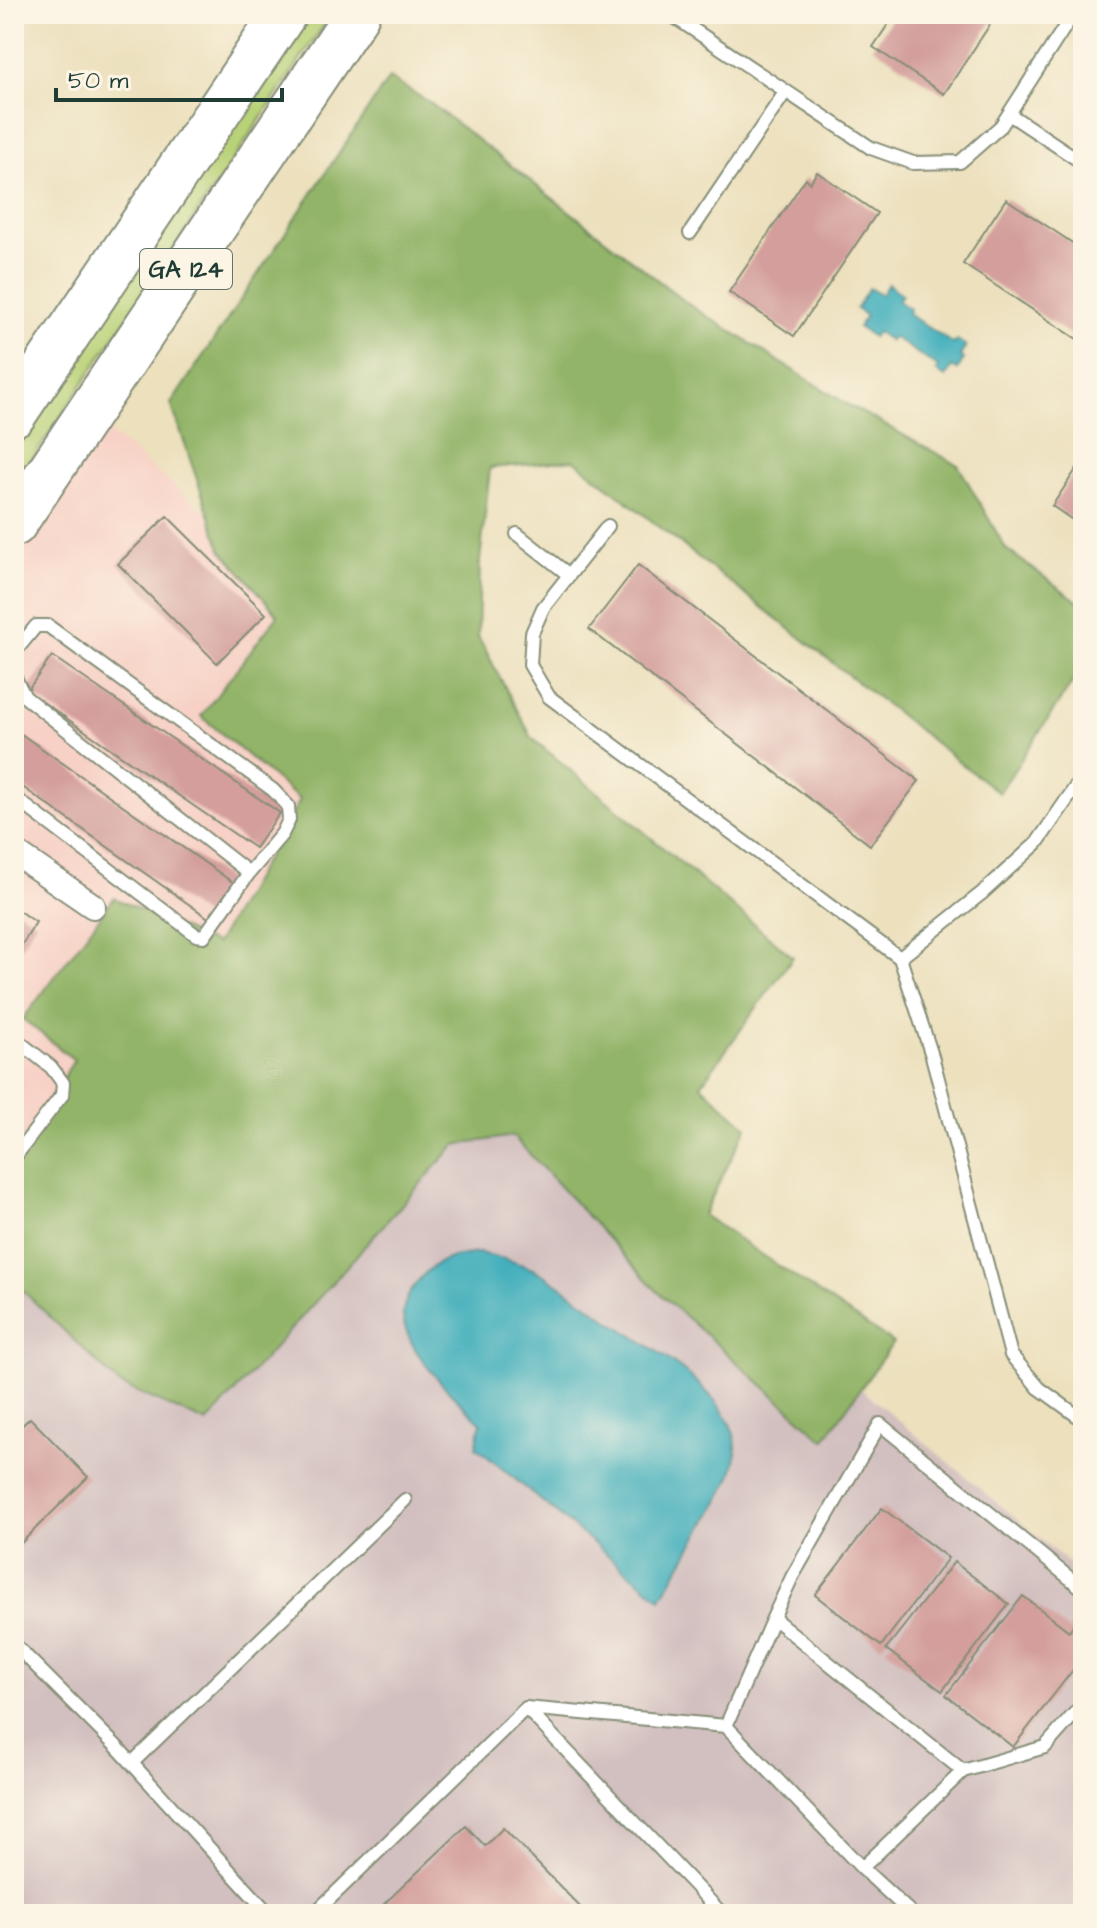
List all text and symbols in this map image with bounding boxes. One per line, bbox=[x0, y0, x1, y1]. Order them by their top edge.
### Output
scale bar bbox=[56, 52, 282, 102]
text: 50 m bbox=[68, 64, 129, 98]
road number: GA 124 bbox=[140, 249, 232, 289]

